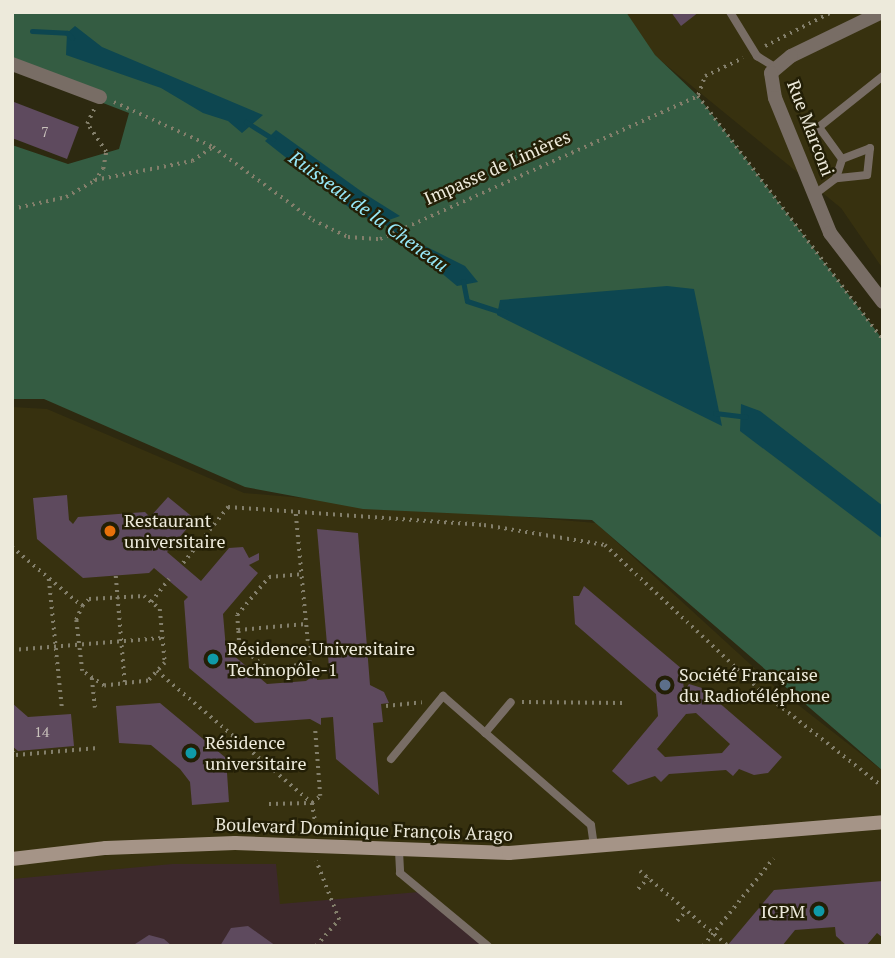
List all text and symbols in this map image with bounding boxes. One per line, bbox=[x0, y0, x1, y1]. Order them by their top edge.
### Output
street label: Rue Marconi bbox=[783, 77, 839, 179]
house number: 7 bbox=[41, 124, 49, 140]
street label: Impasse de Linières bbox=[421, 125, 573, 209]
water label: Ruisseau de la Cheneau bbox=[285, 146, 453, 276]
place label: Restaurant universitaire bbox=[124, 510, 226, 552]
marker: Restaurant universitaire bbox=[102, 523, 118, 539]
place label: Résidence Universitaire Technopôle-1 bbox=[227, 638, 415, 680]
marker: Résidence Universitaire Technopôle-1 bbox=[205, 651, 221, 667]
place label: Société Française du Radiotéléphone bbox=[679, 664, 830, 706]
marker: Société Française du Radiotéléphone bbox=[657, 677, 673, 693]
house number: 14 bbox=[35, 724, 49, 740]
place label: Résidence universitaire bbox=[205, 732, 307, 774]
marker: Résidence universitaire bbox=[183, 745, 199, 761]
street label: Boulevard Dominique François Arago bbox=[215, 813, 513, 845]
place label: ICPM bbox=[761, 900, 805, 922]
marker: ICPM bbox=[811, 903, 827, 919]

